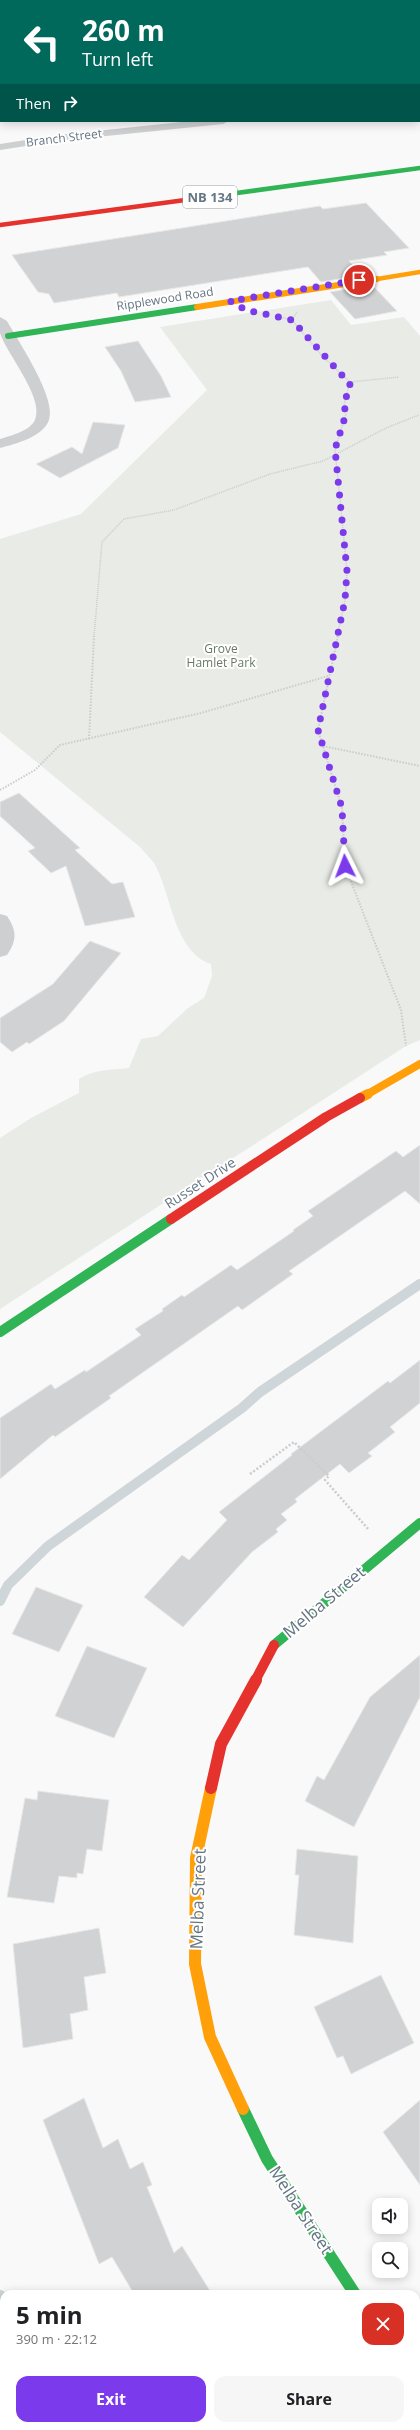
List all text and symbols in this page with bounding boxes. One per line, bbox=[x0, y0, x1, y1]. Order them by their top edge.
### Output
text: 260 m bbox=[82, 11, 165, 49]
icon: left bbox=[16, 16, 68, 68]
text: Turn left bbox=[82, 47, 153, 71]
icon: right bbox=[59, 92, 81, 114]
text: Then bbox=[16, 93, 51, 113]
street label: Branch Street bbox=[25, 124, 103, 151]
road number: NB 134 bbox=[183, 186, 237, 208]
pin bbox=[342, 263, 376, 297]
icon: arrive bbox=[348, 269, 370, 291]
street label: Ripplewood Road bbox=[115, 282, 215, 315]
park label: Grove Hamlet Park bbox=[187, 640, 256, 671]
position arrow bbox=[324, 845, 366, 887]
street label: Russet Drive bbox=[160, 1152, 239, 1213]
street label: Melba Street bbox=[278, 1560, 370, 1643]
street label: Melba Street bbox=[184, 1848, 211, 1950]
street label: Melba Street bbox=[264, 2161, 339, 2258]
map controls bbox=[372, 2198, 408, 2278]
button: sound bbox=[372, 2198, 408, 2234]
button: search bbox=[372, 2242, 408, 2278]
text: 5 min bbox=[16, 2298, 83, 2331]
button: close bbox=[362, 2303, 404, 2345]
text: 390 m · 22:12 bbox=[16, 2330, 97, 2348]
button: Exit bbox=[16, 2376, 206, 2422]
button: Share bbox=[214, 2376, 404, 2422]

